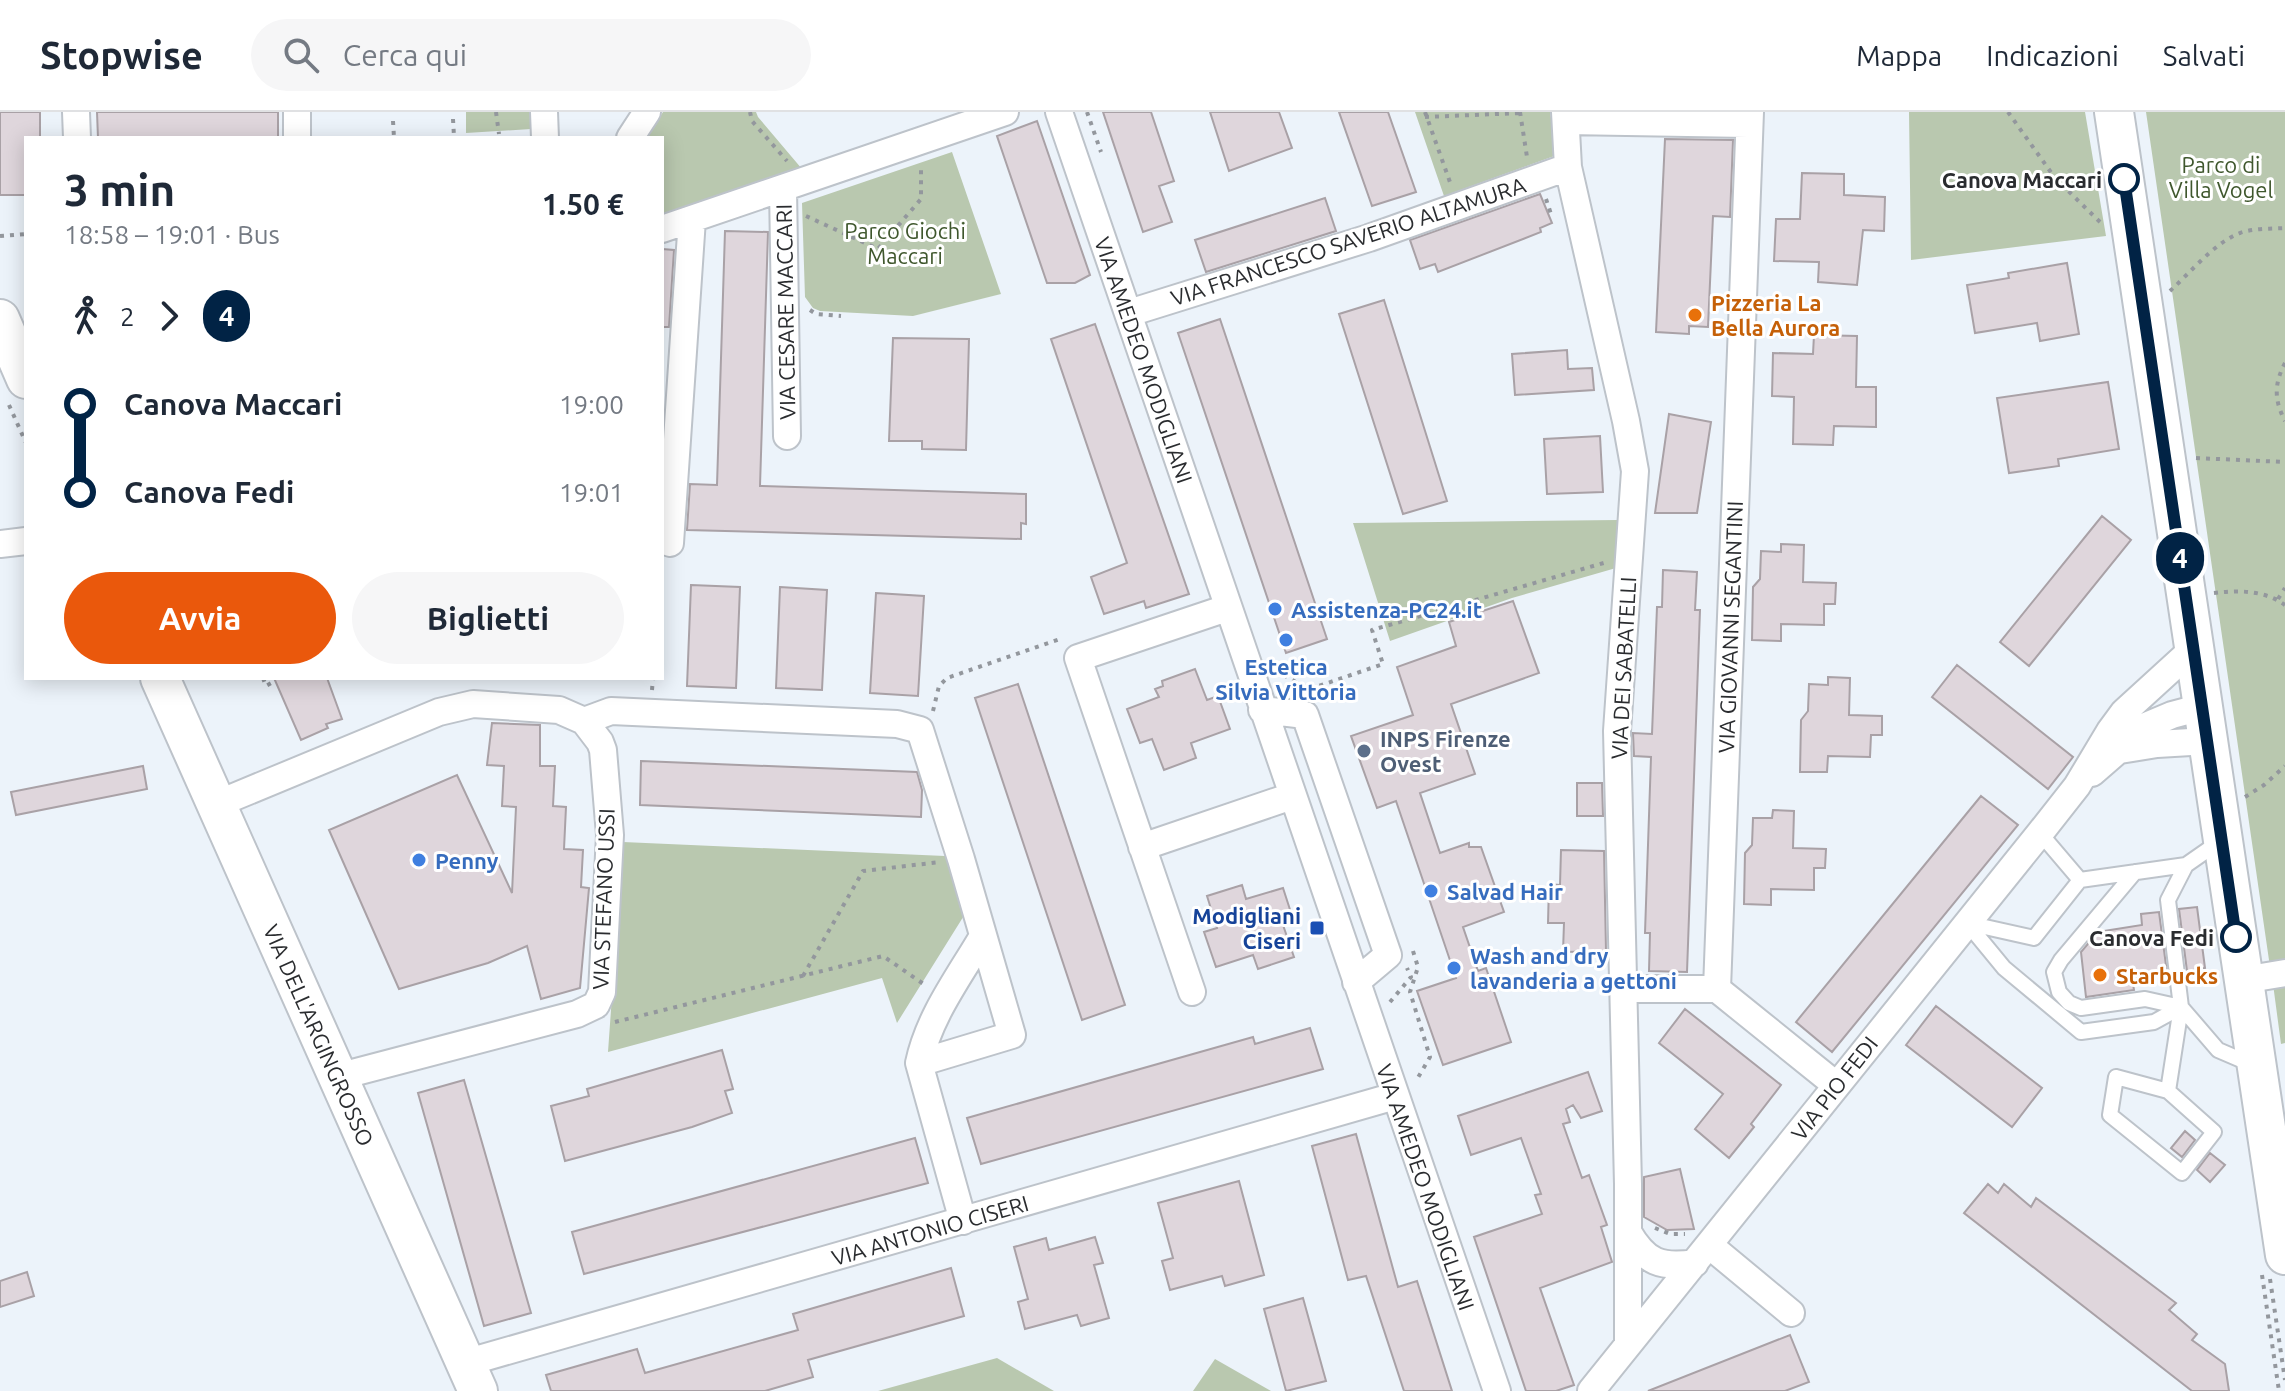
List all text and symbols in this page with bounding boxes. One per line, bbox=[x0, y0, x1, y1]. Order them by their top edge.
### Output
search box bbox=[251, 19, 811, 91]
icon: search bbox=[279, 33, 323, 77]
text: Stopwise bbox=[40, 34, 203, 76]
text: Cerca qui bbox=[343, 38, 467, 72]
text: Mappa bbox=[1856, 40, 1942, 71]
text: Indicazioni bbox=[1986, 40, 2119, 71]
text: Salvati bbox=[2163, 40, 2245, 71]
park label: Parco di Villa Vogel bbox=[2169, 152, 2274, 202]
marker: Canova Maccari bbox=[2109, 164, 2139, 194]
text: 3 min bbox=[64, 165, 175, 214]
place label: Canova Maccari bbox=[1942, 167, 2102, 192]
street label: VIA FRANCESCO SAVERIO ALTAMURA bbox=[1167, 172, 1529, 310]
text: 1.50 € bbox=[542, 187, 624, 221]
street label: VIA CESARE MACCARI bbox=[771, 204, 799, 420]
park label: Parco Giochi Maccari bbox=[844, 218, 966, 268]
text: 18:58 – 19:01 · Bus bbox=[64, 220, 280, 249]
street label: VIA AMEDEO MODIGLIANI bbox=[1090, 234, 1198, 486]
place label: Pizzeria La Bella Aurora bbox=[1711, 290, 1840, 340]
icon: walk bbox=[64, 294, 108, 338]
icon: forward bbox=[147, 294, 191, 338]
text: 4 bbox=[219, 300, 234, 331]
text: 2 bbox=[120, 302, 135, 331]
marker: Pizzeria La Bella Aurora bbox=[1686, 306, 1704, 324]
text: Canova Maccari bbox=[124, 387, 342, 421]
text: 19:00 bbox=[559, 390, 624, 419]
text: Canova Fedi bbox=[124, 475, 294, 509]
text: 19:01 bbox=[559, 478, 624, 507]
street label: VIA GIOVANNI SEGANTINI bbox=[1713, 500, 1747, 754]
line badge: 4 bbox=[2154, 532, 2206, 584]
text: 4 bbox=[2172, 542, 2188, 573]
button: Avvia bbox=[64, 572, 336, 664]
button: Biglietti bbox=[352, 572, 624, 664]
street label: VIA DEI SABATELLI bbox=[1606, 576, 1640, 760]
place label: Assistenza-PC24.it bbox=[1291, 597, 1482, 622]
marker: Assistenza-PC24.it bbox=[1266, 600, 1284, 618]
marker: Estetica Silvia Vittoria bbox=[1277, 631, 1295, 649]
place label: Estetica Silvia Vittoria bbox=[1215, 654, 1357, 704]
place label: INPS Firenze Ovest bbox=[1380, 726, 1511, 776]
marker: INPS Firenze Ovest bbox=[1355, 742, 1373, 760]
street label: VIA STEFANO USSI bbox=[587, 808, 619, 990]
place label: Penny bbox=[435, 848, 499, 873]
marker: Penny bbox=[410, 851, 428, 869]
place label: Salvad Hair bbox=[1447, 879, 1563, 904]
marker: Salvad Hair bbox=[1422, 882, 1440, 900]
place label: Modigliani Ciseri bbox=[1192, 903, 1301, 953]
marker: Modigliani Ciseri bbox=[1308, 919, 1326, 937]
street label: VIA DELL'ARGINGROSSO bbox=[259, 920, 379, 1150]
marker: Canova Fedi bbox=[2221, 922, 2251, 952]
place label: Canova Fedi bbox=[2089, 925, 2214, 950]
place label: Wash and dry lavanderia a gettoni bbox=[1470, 943, 1677, 993]
marker: Wash and dry lavanderia a gettoni bbox=[1445, 959, 1463, 977]
place label: Starbucks bbox=[2116, 963, 2218, 988]
marker: Starbucks bbox=[2091, 966, 2109, 984]
street label: VIA PIO FEDI bbox=[1786, 1031, 1882, 1145]
street label: VIA AMEDEO MODIGLIANI bbox=[1372, 1061, 1480, 1313]
street label: VIA ANTONIO CISERI bbox=[829, 1190, 1031, 1270]

